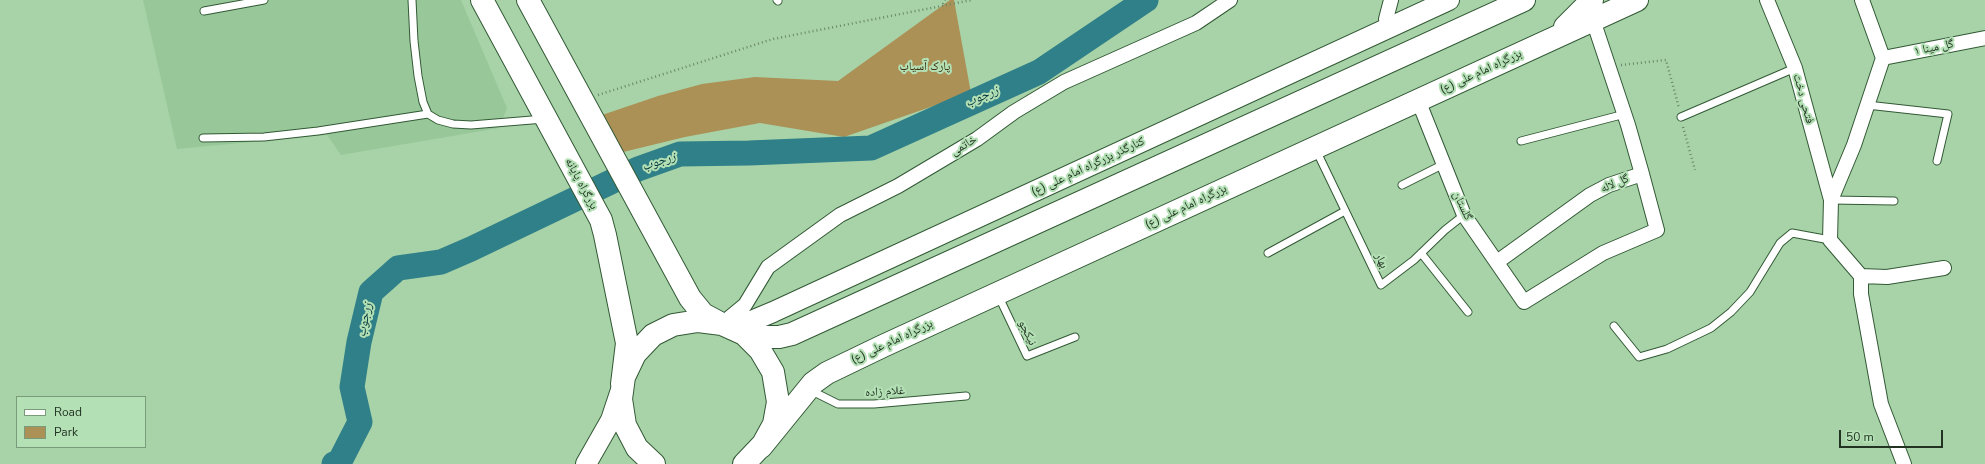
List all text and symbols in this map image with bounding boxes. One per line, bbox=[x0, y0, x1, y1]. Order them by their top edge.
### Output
street label: گل مینا ۱ bbox=[1913, 37, 1955, 59]
street label: بزرگراه امام علی (ع) bbox=[1438, 47, 1524, 97]
park label: پارک آسیاب bbox=[900, 60, 950, 74]
street label: فتحی دخت bbox=[1789, 72, 1817, 126]
water label: زرجوب bbox=[963, 83, 1001, 111]
street label: خاتمی bbox=[948, 133, 980, 159]
street label: کنارگذر بزرگراه امام علی (ع) bbox=[1029, 134, 1147, 200]
water label: زرجوب bbox=[640, 149, 678, 175]
street label: بزرگراه پایانه bbox=[561, 156, 601, 212]
street label: گل لاله bbox=[1599, 172, 1631, 196]
street label: بزرگراه امام علی (ع) bbox=[1143, 182, 1229, 232]
street label: گلستان bbox=[1449, 189, 1475, 223]
street label: بهار bbox=[1371, 251, 1391, 271]
water label: زرجوب bbox=[354, 302, 376, 338]
street label: بزرگراه امام علی (ع) bbox=[849, 317, 935, 367]
street label: نیکجو bbox=[1015, 318, 1039, 348]
street label: غلام زاده bbox=[865, 384, 905, 400]
legend bbox=[16, 396, 146, 448]
text: Road bbox=[54, 404, 82, 420]
scale bar bbox=[1841, 422, 1945, 448]
text: Park bbox=[54, 424, 78, 440]
text: 50 m bbox=[1846, 429, 1874, 445]

